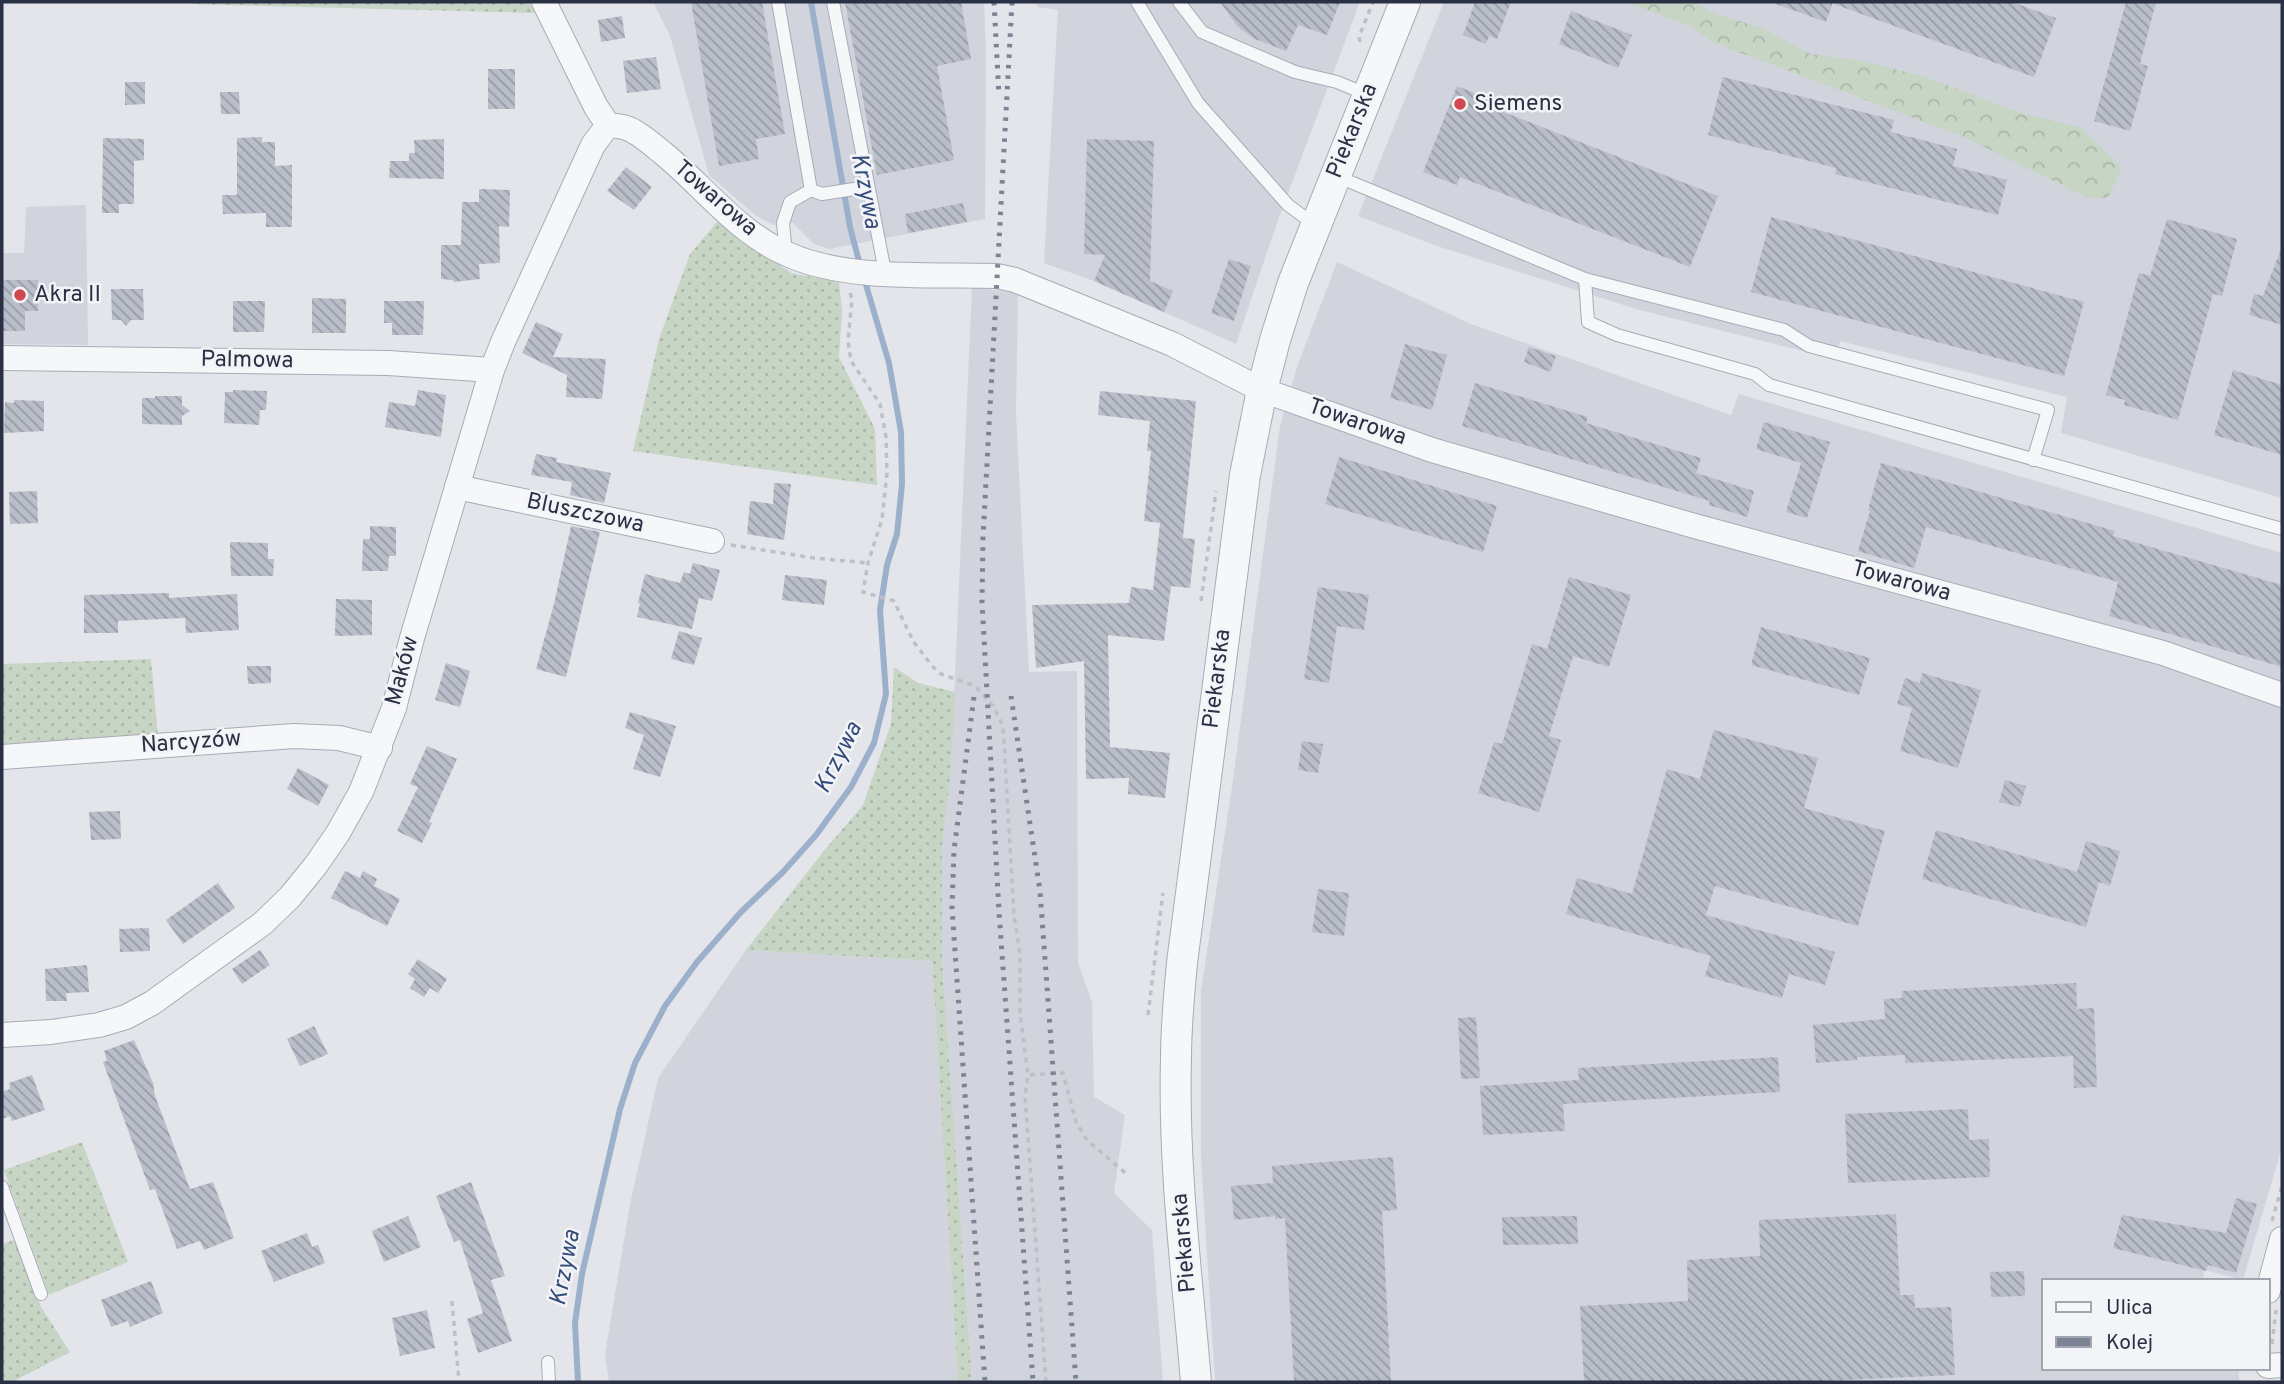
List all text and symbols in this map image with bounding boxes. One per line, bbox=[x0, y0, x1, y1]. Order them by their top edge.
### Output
street label: Piekarska bbox=[1321, 79, 1385, 183]
place label: Siemens bbox=[1474, 90, 1562, 119]
marker: Siemens bbox=[1452, 96, 1468, 112]
water label: Krzywa bbox=[843, 151, 887, 232]
street label: Towarowa bbox=[667, 155, 763, 243]
place label: Akra II bbox=[34, 281, 101, 310]
marker: Akra II bbox=[12, 287, 28, 303]
street label: Palmowa bbox=[200, 346, 294, 376]
street label: Towarowa bbox=[1304, 393, 1410, 453]
street label: Bluszczowa bbox=[524, 487, 646, 541]
street label: Towarowa bbox=[1848, 555, 1954, 609]
street label: Piekarska bbox=[1198, 628, 1238, 730]
street label: Maków bbox=[380, 633, 426, 709]
water label: Krzywa bbox=[808, 717, 870, 799]
street label: Narcyzów bbox=[140, 725, 242, 761]
street label: Piekarska bbox=[1166, 1192, 1204, 1294]
water label: Krzywa bbox=[544, 1227, 588, 1308]
legend bbox=[2042, 1279, 2270, 1370]
text: Ulica bbox=[2106, 1295, 2153, 1322]
text: Kolej bbox=[2106, 1330, 2153, 1357]

